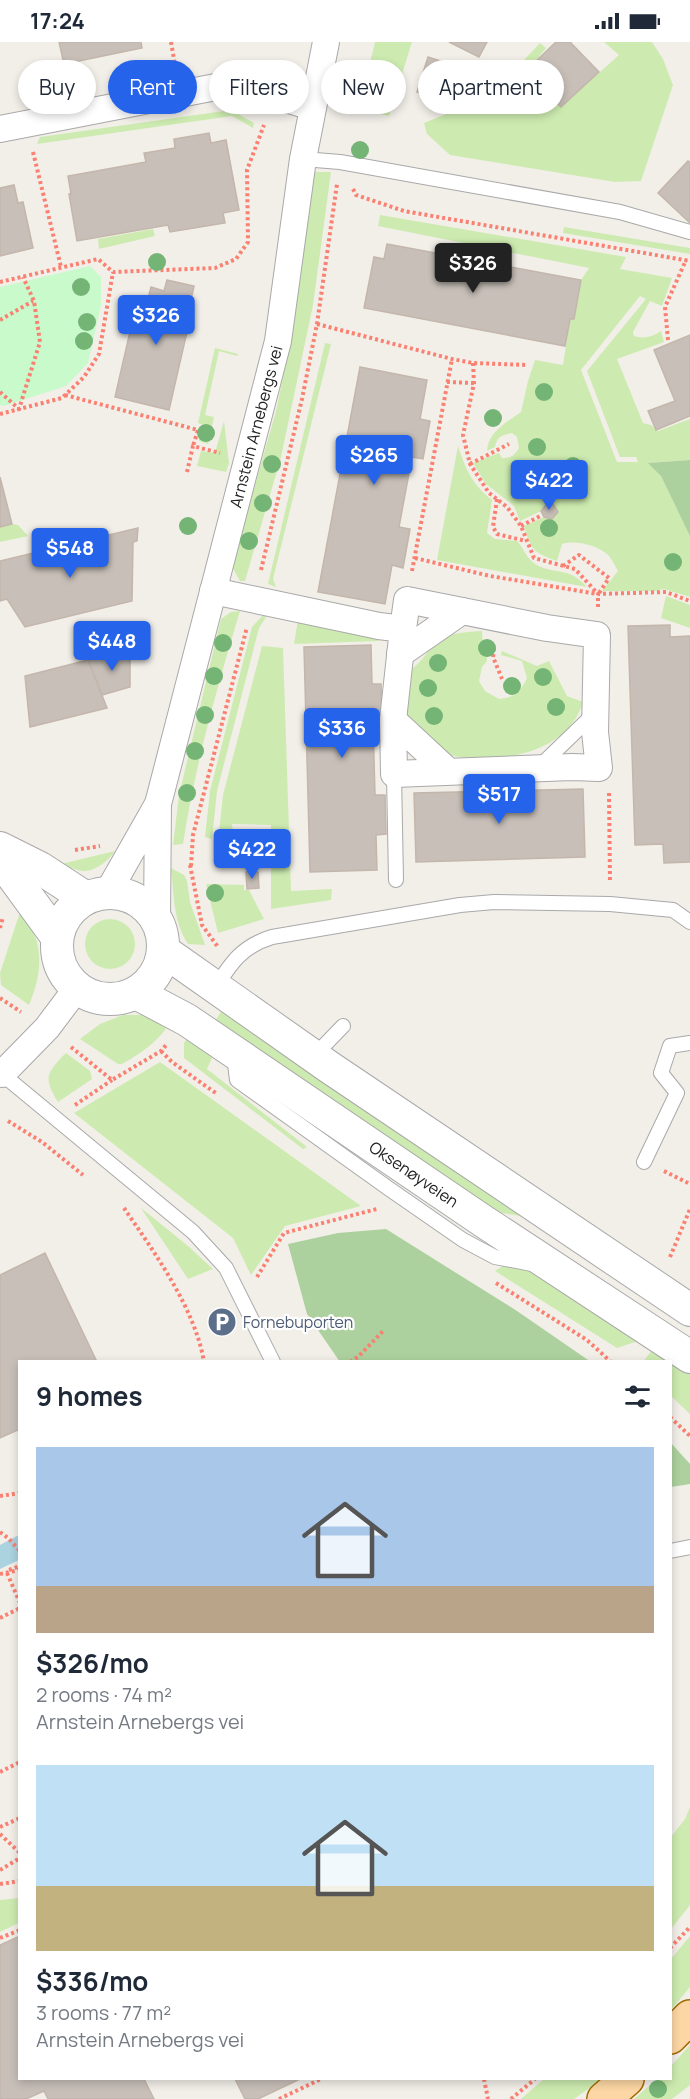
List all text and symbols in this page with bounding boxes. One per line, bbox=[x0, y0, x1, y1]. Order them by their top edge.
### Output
text: 17:24 bbox=[30, 6, 85, 36]
chip: Buy bbox=[18, 60, 96, 114]
chip: Rent bbox=[108, 60, 197, 114]
chip: Filters bbox=[209, 60, 309, 114]
chip: New bbox=[321, 60, 406, 114]
chip: Apartment bbox=[418, 60, 564, 114]
pin: $326 bbox=[437, 243, 509, 294]
text: $326 bbox=[449, 249, 497, 276]
pin: $326 bbox=[120, 295, 192, 346]
text: $326 bbox=[132, 301, 180, 328]
street label: Arnstein Arnebergs vei bbox=[224, 343, 287, 510]
pin: $265 bbox=[338, 435, 410, 486]
text: $265 bbox=[350, 441, 398, 468]
pin: $422 bbox=[513, 460, 585, 511]
text: $422 bbox=[525, 466, 573, 493]
pin: $548 bbox=[34, 528, 106, 579]
text: $548 bbox=[46, 534, 94, 561]
pin: $448 bbox=[76, 621, 148, 672]
text: $448 bbox=[88, 627, 136, 654]
pin: $336 bbox=[306, 708, 378, 759]
text: $336 bbox=[318, 714, 366, 741]
pin: $517 bbox=[463, 774, 535, 825]
text: $517 bbox=[477, 780, 521, 807]
pin: $422 bbox=[216, 829, 288, 880]
text: $422 bbox=[228, 835, 276, 862]
street label: Oksenøyveien bbox=[365, 1136, 463, 1212]
parking icon: Fornebuporten bbox=[206, 1306, 238, 1338]
place label: Fornebuporten bbox=[243, 1311, 353, 1333]
text: 9 homes bbox=[36, 1378, 143, 1414]
icon: filters bbox=[621, 1380, 654, 1413]
icon: home bbox=[291, 1486, 399, 1594]
text: $326/mo bbox=[36, 1645, 149, 1681]
text: 2 rooms · 74 m² bbox=[36, 1681, 172, 1708]
text: Arnstein Arnebergs vei bbox=[36, 1708, 244, 1735]
icon: home bbox=[291, 1804, 399, 1912]
text: $336/mo bbox=[36, 1963, 148, 1999]
text: 3 rooms · 77 m² bbox=[36, 1999, 171, 2026]
text: Arnstein Arnebergs vei bbox=[36, 2026, 244, 2053]

